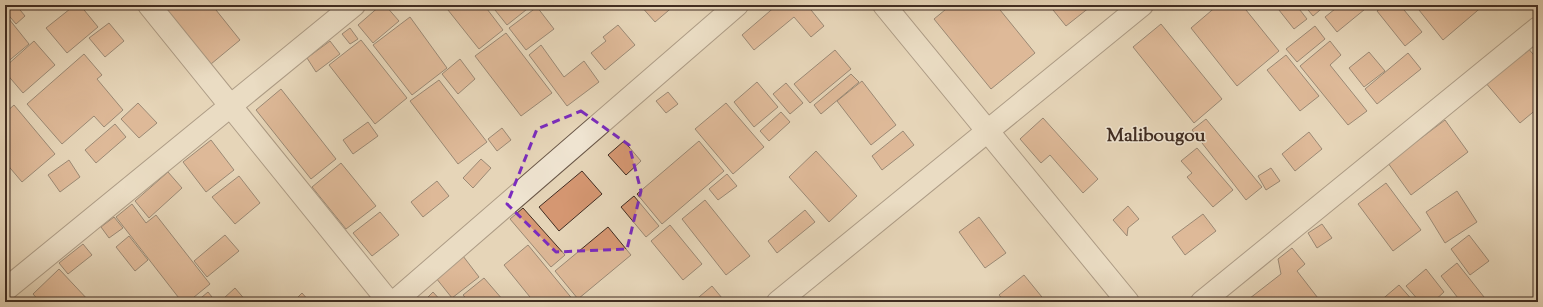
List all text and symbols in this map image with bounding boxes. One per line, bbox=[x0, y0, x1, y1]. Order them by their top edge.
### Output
district label: Malibougou bbox=[1107, 123, 1206, 150]

